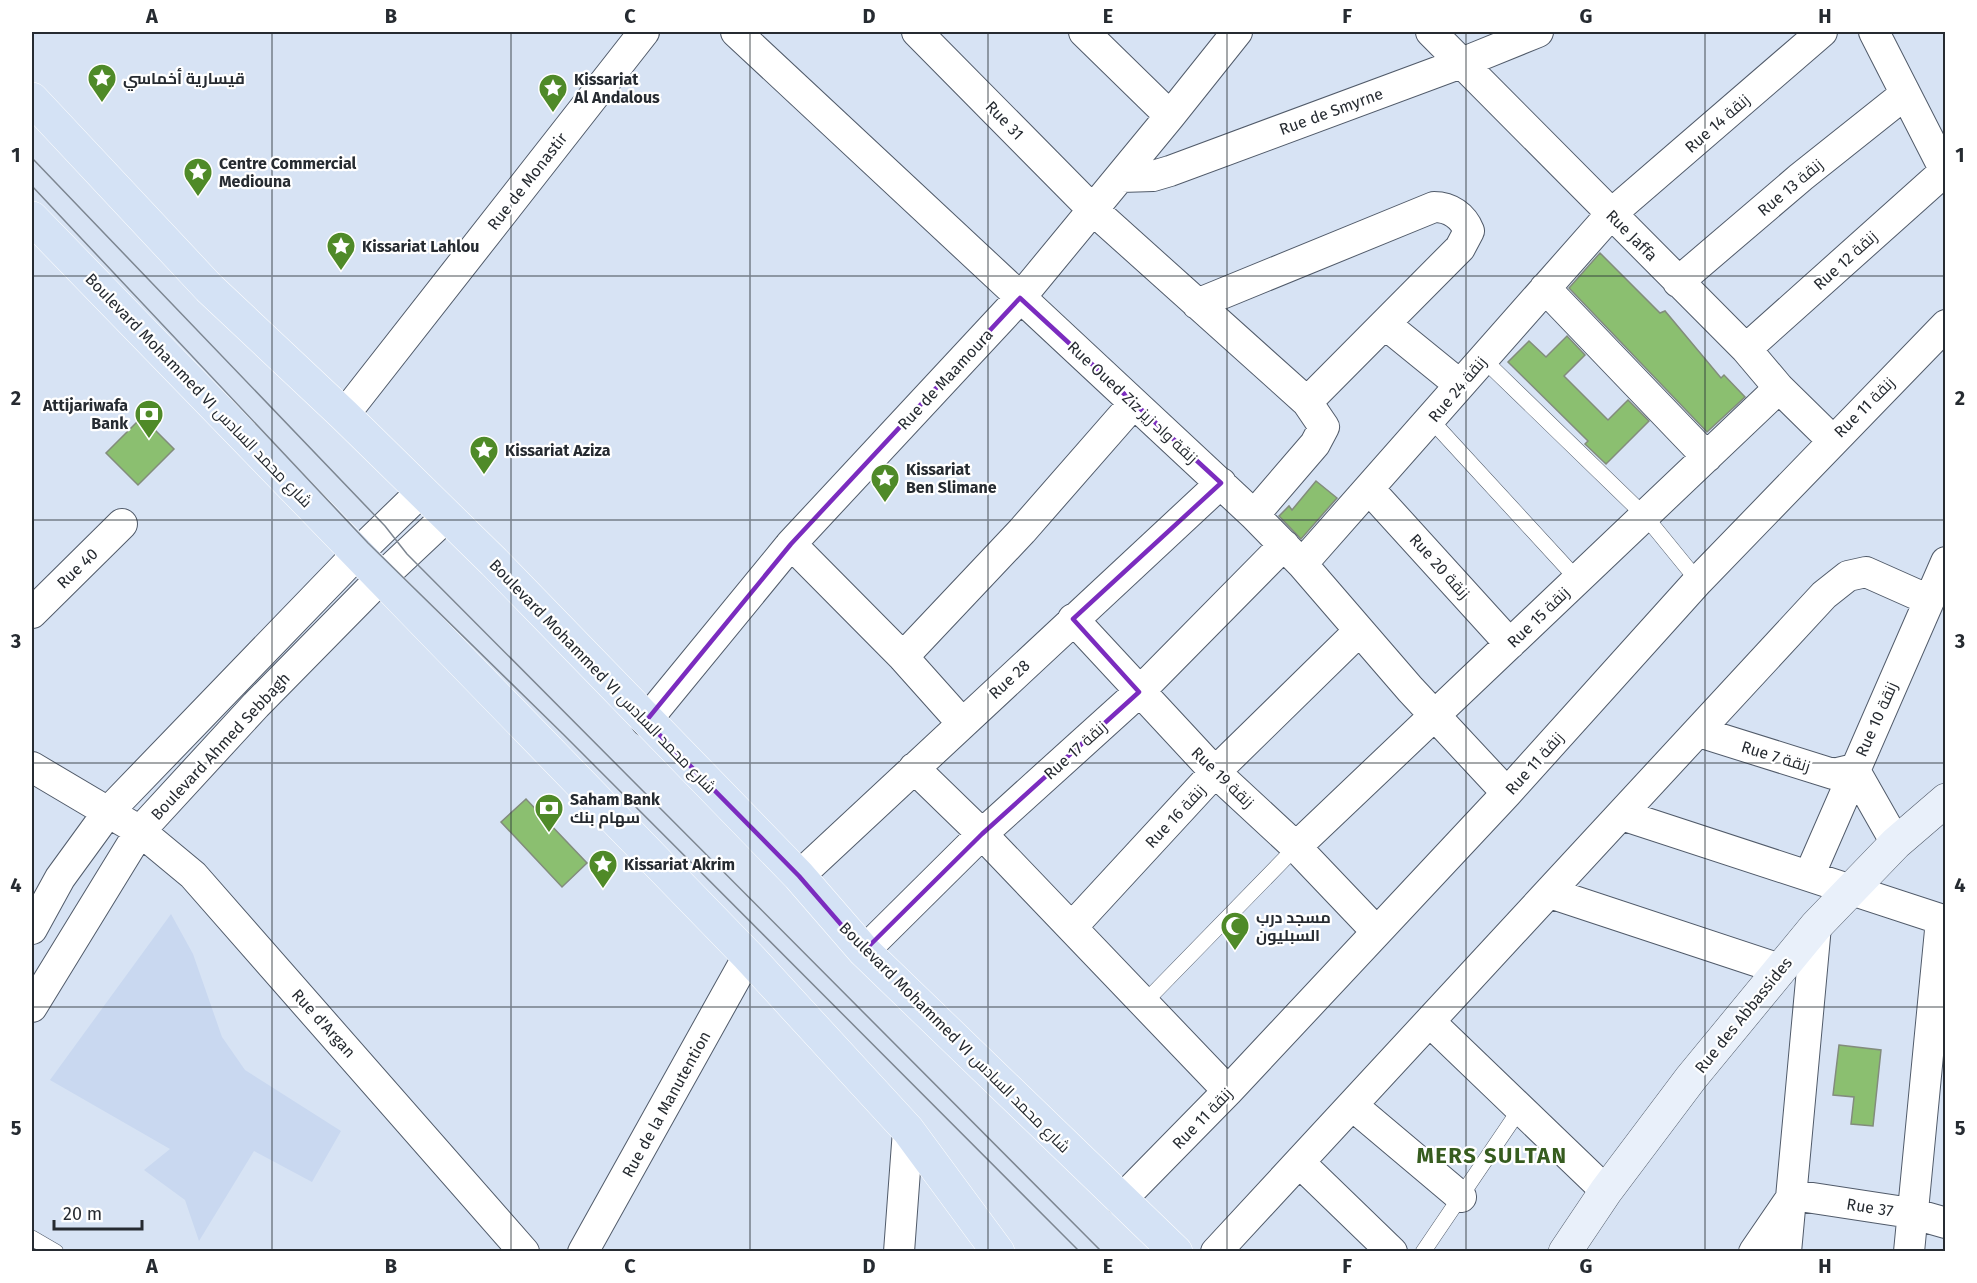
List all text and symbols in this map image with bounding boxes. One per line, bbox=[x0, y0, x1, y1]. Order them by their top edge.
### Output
text: A bbox=[145, 4, 159, 28]
text: B bbox=[385, 4, 397, 28]
text: C bbox=[624, 4, 636, 28]
text: D bbox=[862, 4, 876, 28]
text: E bbox=[1103, 4, 1113, 28]
text: F bbox=[1342, 4, 1352, 28]
text: G bbox=[1580, 4, 1592, 28]
text: H bbox=[1818, 4, 1832, 28]
place icon: قيسارية أخماسي bbox=[86, 62, 118, 104]
place label: قيسارية أخماسي bbox=[123, 68, 245, 91]
place label: Kissariat Al Andalous bbox=[573, 70, 660, 107]
place icon: Kissariat Al Andalous bbox=[537, 72, 569, 114]
street label: Rue de Smyrne bbox=[1277, 84, 1386, 139]
street label: Rue 14 زنقة bbox=[1681, 90, 1754, 157]
street label: Rue 31 bbox=[982, 97, 1028, 144]
street label: Rue de Monastir bbox=[484, 128, 572, 234]
text: 1 bbox=[11, 143, 21, 167]
text: 1 bbox=[1955, 143, 1965, 167]
place label: Centre Commercial Mediouna bbox=[219, 154, 356, 191]
street label: Rue 13 زنقة bbox=[1754, 155, 1827, 220]
place icon: Centre Commercial Mediouna bbox=[182, 156, 214, 198]
street label: Rue Jaffa bbox=[1602, 206, 1661, 265]
street label: Rue 12 زنقة bbox=[1810, 227, 1881, 294]
place icon: Kissariat Lahlou bbox=[325, 230, 357, 272]
place label: Kissariat Lahlou bbox=[362, 237, 479, 256]
street label: Boulevard Mohammed VI شارع محمد السادس bbox=[80, 269, 316, 513]
street label: Rue de Maamoura bbox=[894, 325, 997, 434]
street label: Rue Oued Ziz زنقة واد زيز bbox=[1064, 337, 1202, 468]
street label: Rue 24 زنقة bbox=[1424, 353, 1490, 426]
street label: Rue 11 زنقة bbox=[1830, 373, 1899, 442]
text: 2 bbox=[11, 386, 21, 410]
text: 2 bbox=[1955, 386, 1965, 410]
place label: Attijariwafa Bank bbox=[42, 396, 128, 433]
bank icon: Attijariwafa Bank bbox=[133, 398, 165, 440]
place icon: Kissariat Aziza bbox=[468, 434, 500, 476]
place label: Kissariat Aziza bbox=[505, 441, 611, 460]
place label: Kissariat Ben Slimane bbox=[906, 460, 997, 497]
place icon: Kissariat Ben Slimane bbox=[869, 462, 901, 504]
street label: Rue 20 زنقة bbox=[1405, 530, 1474, 603]
street label: Rue 40 bbox=[53, 544, 102, 592]
street label: Boulevard Mohammed VI شارع محمد السادس bbox=[484, 555, 720, 799]
street label: Rue 15 زنقة bbox=[1503, 583, 1573, 652]
text: 3 bbox=[10, 629, 21, 653]
text: 3 bbox=[1954, 629, 1965, 653]
street label: Rue 28 bbox=[985, 656, 1034, 703]
street label: Boulevard Ahmed Sebbagh bbox=[147, 669, 294, 824]
street label: Rue 10 زنقة bbox=[1852, 679, 1901, 760]
street label: Rue 17 زنقة bbox=[1040, 717, 1111, 784]
street label: Rue 11 زنقة bbox=[1501, 728, 1567, 799]
street label: Rue 7 زنقة bbox=[1739, 737, 1813, 776]
street label: Rue 19 زنقة bbox=[1187, 743, 1258, 812]
street label: Rue 16 زنقة bbox=[1141, 781, 1209, 852]
place label: Saham Bank سهام بنك bbox=[570, 790, 660, 829]
bank icon: Saham Bank سهام بنك bbox=[533, 792, 565, 834]
place icon: Kissariat Akrim bbox=[587, 848, 619, 890]
place label: Kissariat Akrim bbox=[624, 855, 735, 874]
text: 4 bbox=[10, 873, 22, 897]
text: 4 bbox=[1954, 873, 1966, 897]
place label: مسجد درب السبليون bbox=[1256, 908, 1331, 945]
mosque icon: مسجد درب السبليون bbox=[1219, 910, 1251, 952]
street label: Boulevard Mohammed VI شارع محمد السادس bbox=[834, 918, 1074, 1158]
street label: Rue des Abbassides bbox=[1691, 954, 1796, 1077]
street label: Rue d'Argan bbox=[288, 985, 359, 1062]
street label: Rue de la Manutention bbox=[618, 1028, 715, 1181]
street label: Rue 11 زنقة bbox=[1169, 1084, 1236, 1153]
text: 5 bbox=[11, 1116, 22, 1140]
text: 5 bbox=[1955, 1116, 1966, 1140]
district label: MERS SULTAN bbox=[1416, 1142, 1568, 1169]
scale bar bbox=[54, 1193, 142, 1231]
street label: Rue 37 bbox=[1845, 1194, 1895, 1221]
text: 20 m bbox=[63, 1203, 102, 1225]
text: A bbox=[145, 1254, 159, 1278]
text: B bbox=[385, 1254, 397, 1278]
text: C bbox=[624, 1254, 636, 1278]
text: D bbox=[862, 1254, 876, 1278]
text: E bbox=[1103, 1254, 1113, 1278]
text: F bbox=[1342, 1254, 1352, 1278]
text: G bbox=[1580, 1254, 1592, 1278]
text: H bbox=[1818, 1254, 1832, 1278]

